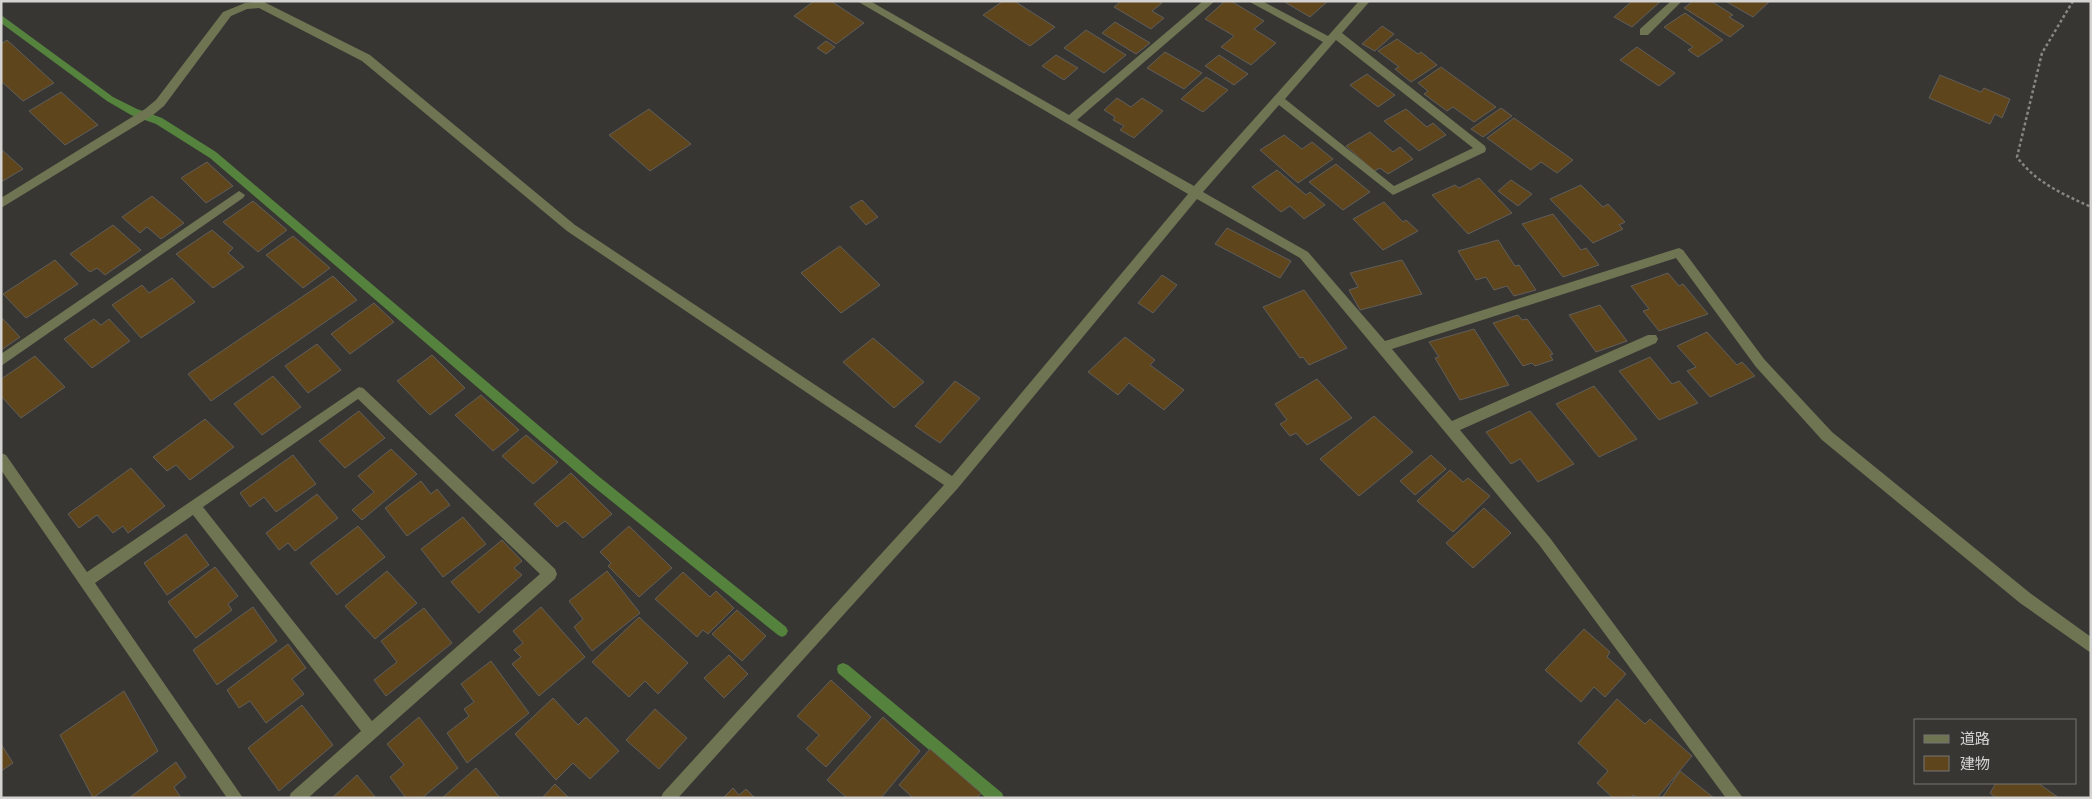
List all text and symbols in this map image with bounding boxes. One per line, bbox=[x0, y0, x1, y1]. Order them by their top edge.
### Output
legend bbox=[1914, 719, 2077, 784]
text: 道路 bbox=[1960, 729, 1990, 747]
text: 建物 bbox=[1960, 754, 1990, 772]

